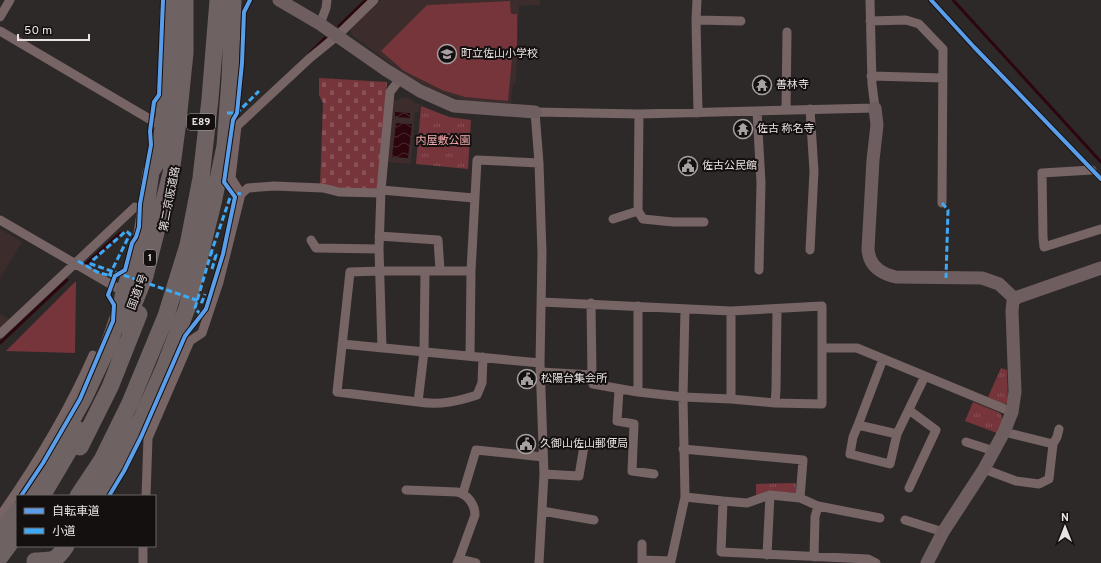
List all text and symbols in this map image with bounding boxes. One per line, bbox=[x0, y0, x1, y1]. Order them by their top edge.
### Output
scale bar bbox=[18, 16, 89, 42]
text: 50 m bbox=[24, 23, 52, 39]
school or university icon: 町立佐山小学校 bbox=[436, 43, 458, 65]
place label: 町立佐山小学校 bbox=[461, 47, 538, 61]
temple icon: 善林寺 bbox=[751, 74, 773, 96]
place label: 善林寺 bbox=[776, 78, 809, 92]
road number: E89 bbox=[187, 114, 215, 130]
temple icon: 佐古 称名寺 bbox=[732, 118, 754, 140]
place label: 佐古 称名寺 bbox=[757, 122, 815, 136]
park label: 内屋敷公園 bbox=[416, 134, 471, 148]
public building icon: 佐古公民館 bbox=[677, 155, 699, 177]
place label: 佐古公民館 bbox=[702, 159, 757, 173]
street label: 第二京阪道路 bbox=[157, 165, 183, 233]
road number: 1 bbox=[144, 250, 156, 266]
street label: 国道1号 bbox=[125, 272, 151, 312]
public building icon: 松陽台集会所 bbox=[516, 368, 538, 390]
place label: 松陽台集会所 bbox=[541, 372, 608, 386]
public building icon: 久御山佐山郵便局 bbox=[515, 433, 537, 455]
place label: 久御山佐山郵便局 bbox=[540, 437, 628, 451]
legend bbox=[16, 495, 156, 547]
text: 自転車道 bbox=[52, 504, 100, 520]
north arrow bbox=[1045, 507, 1085, 547]
text: N bbox=[1061, 511, 1069, 525]
text: 小道 bbox=[52, 524, 76, 540]

